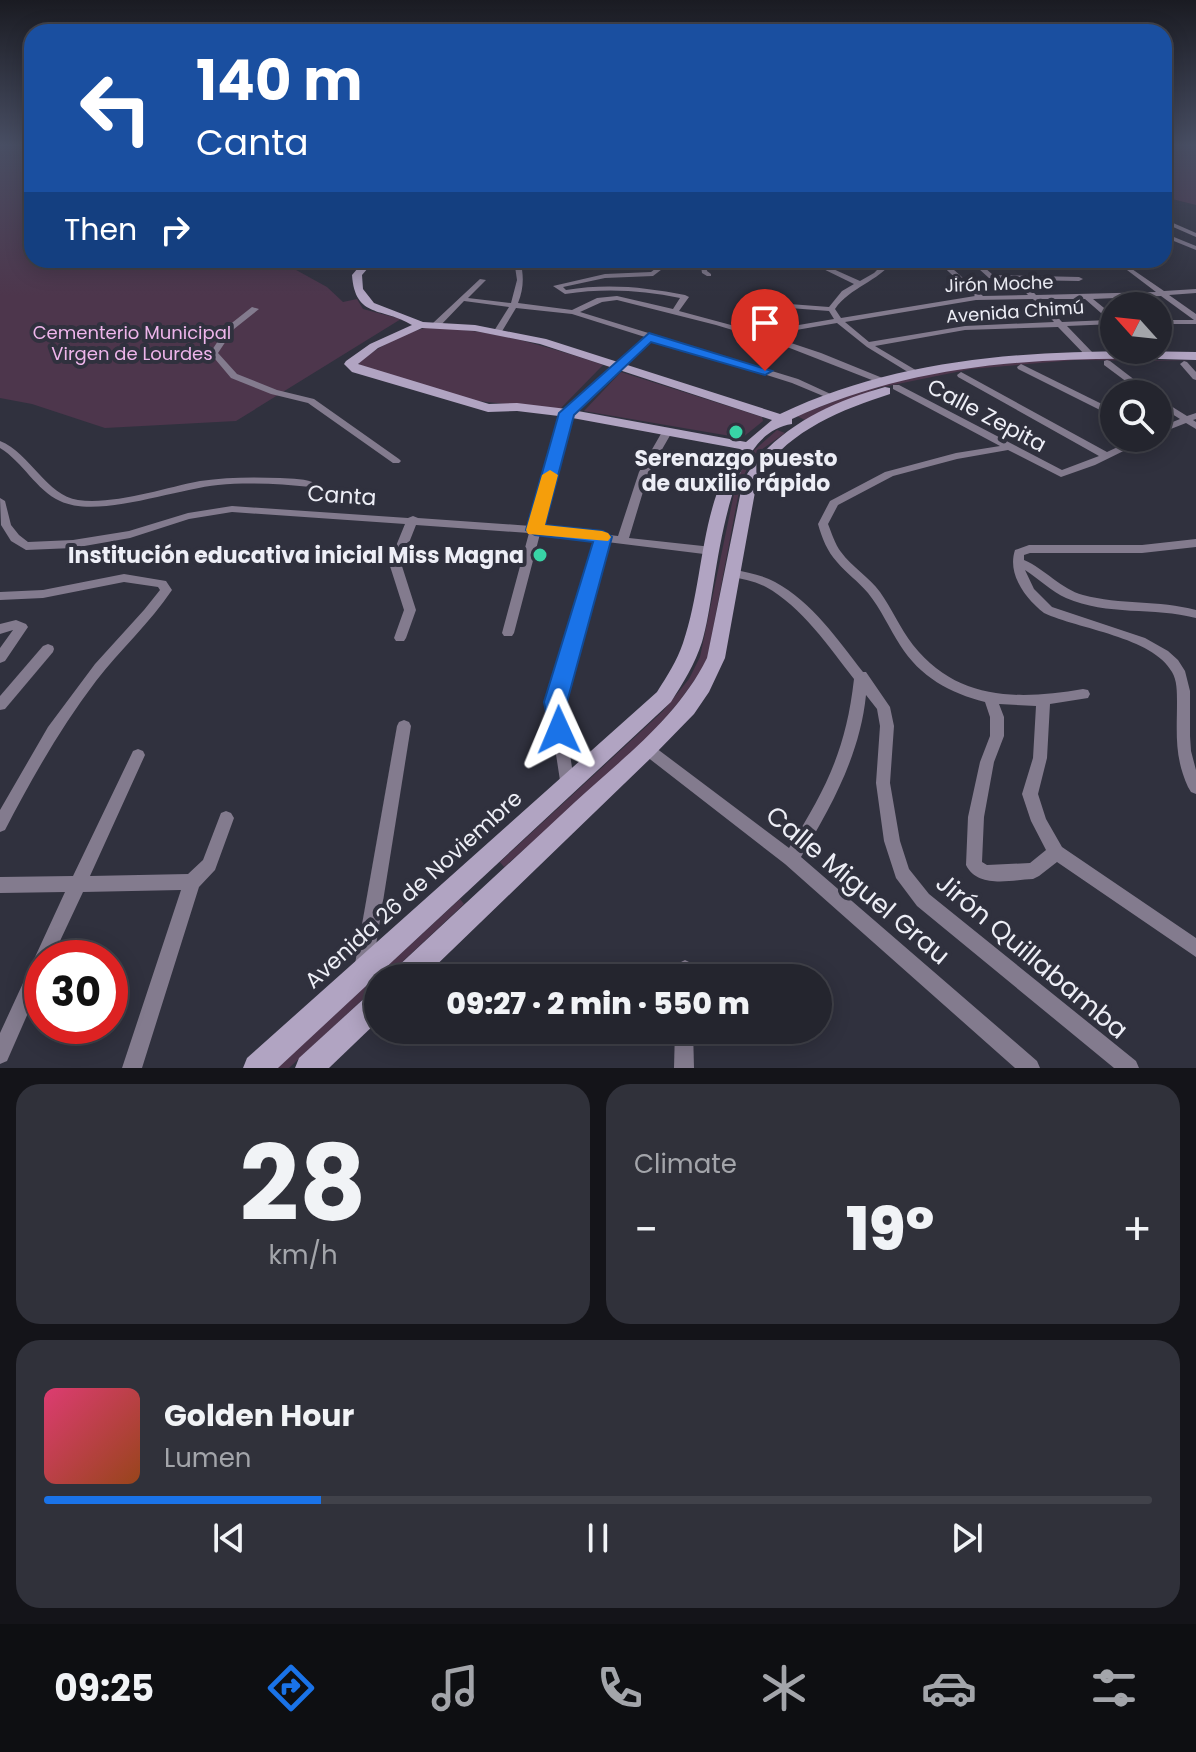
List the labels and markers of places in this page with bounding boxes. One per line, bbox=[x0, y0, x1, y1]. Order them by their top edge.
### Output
pin bbox=[731, 289, 799, 371]
marker: Serenazgo puesto de auxilio rápido bbox=[727, 423, 745, 441]
place label: Serenazgo puesto de auxilio rápido bbox=[635, 443, 837, 499]
place label: Institución educativa inicial Miss Magna bbox=[68, 540, 524, 571]
marker: Institución educativa inicial Miss Magna bbox=[531, 546, 549, 564]

